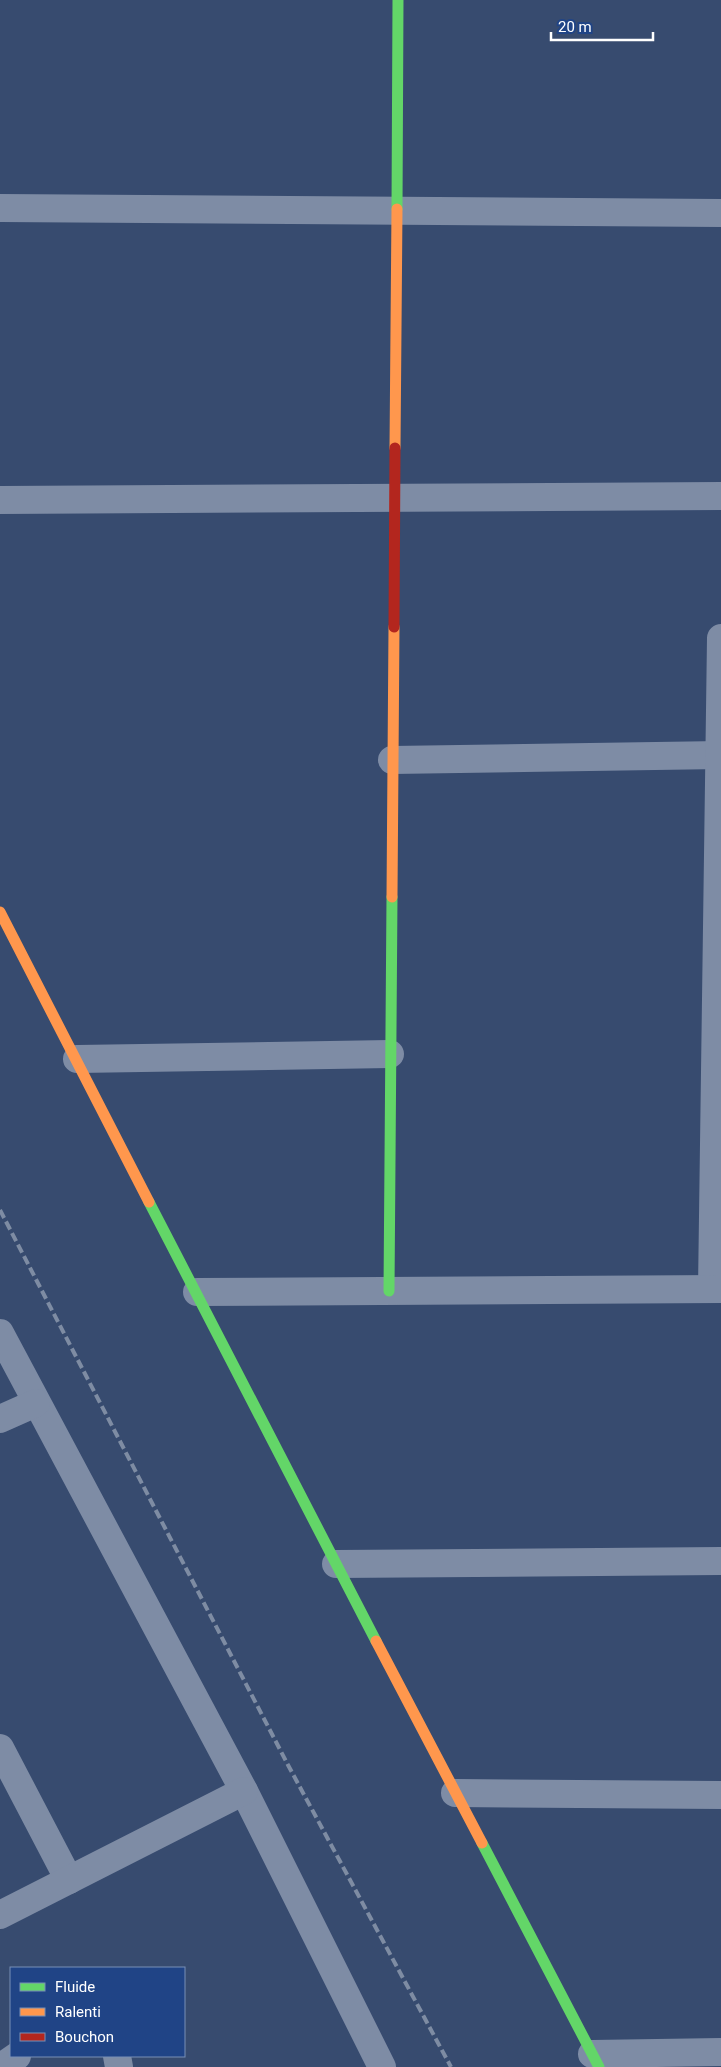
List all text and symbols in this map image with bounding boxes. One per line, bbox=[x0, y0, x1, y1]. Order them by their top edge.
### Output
scale bar bbox=[551, 10, 654, 42]
text: 20 m bbox=[558, 18, 592, 36]
legend bbox=[10, 1967, 185, 2057]
text: Fluide bbox=[55, 1978, 95, 1996]
text: Ralenti bbox=[55, 2003, 101, 2021]
text: Bouchon bbox=[55, 2028, 114, 2046]

